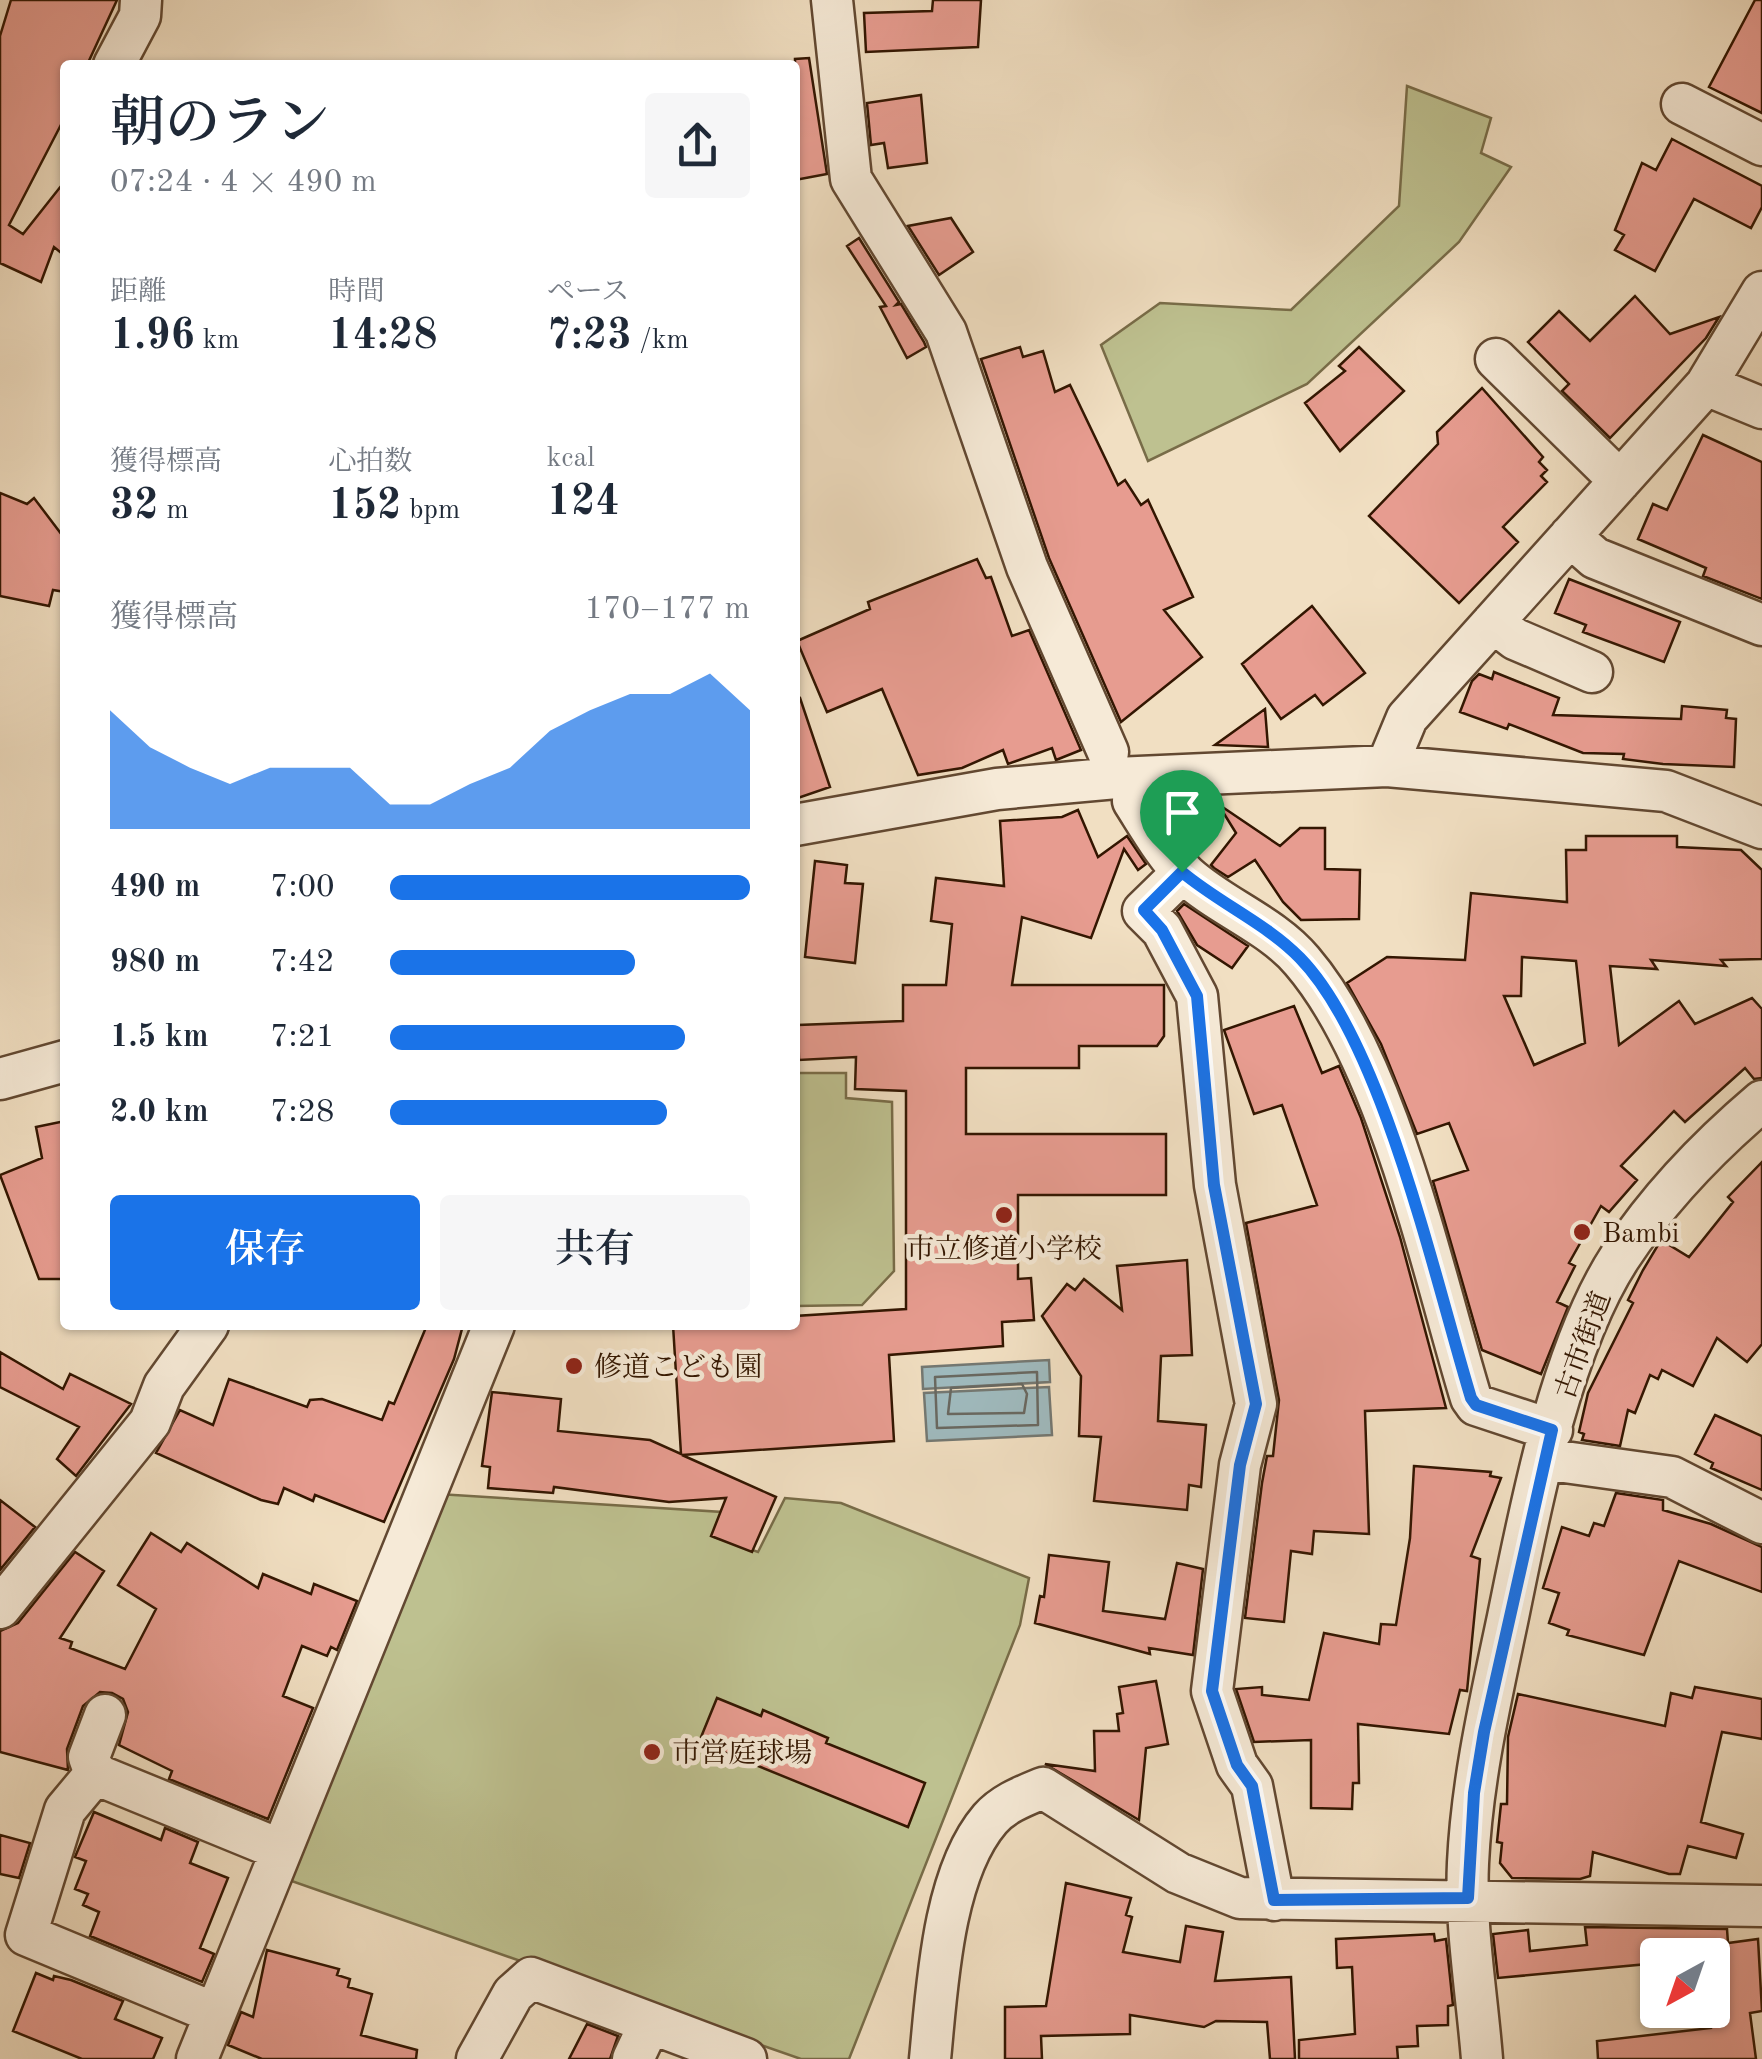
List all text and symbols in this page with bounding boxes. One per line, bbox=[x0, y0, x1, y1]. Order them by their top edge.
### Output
button: share bbox=[645, 93, 750, 198]
text: 朝のラン bbox=[110, 98, 330, 153]
text: 07:24 · 4 × 490 m bbox=[110, 167, 377, 199]
text: 距離 bbox=[110, 279, 166, 307]
text: 時間 bbox=[328, 279, 384, 307]
text: ペース bbox=[547, 279, 629, 307]
text: 1.96 bbox=[110, 316, 195, 358]
text: 14:28 bbox=[328, 316, 438, 358]
text: 7:23 bbox=[547, 316, 632, 358]
text: km bbox=[195, 327, 239, 355]
text: /km bbox=[632, 327, 689, 355]
text: kcal bbox=[547, 445, 595, 473]
text: 獲得標高 bbox=[110, 449, 222, 477]
text: 心拍数 bbox=[328, 449, 412, 477]
text: 124 bbox=[547, 482, 620, 524]
text: 32 bbox=[110, 486, 159, 528]
text: 152 bbox=[328, 486, 401, 528]
text: m bbox=[159, 497, 189, 525]
text: bpm bbox=[401, 497, 460, 525]
text: 170–177 m bbox=[584, 594, 750, 626]
text: 獲得標高 bbox=[110, 603, 238, 635]
pin bbox=[1140, 770, 1225, 873]
icon: arrive bbox=[1155, 785, 1210, 840]
text: 490 m bbox=[110, 872, 200, 904]
text: 7:00 bbox=[270, 872, 335, 904]
text: 980 m bbox=[110, 947, 200, 979]
text: 7:42 bbox=[270, 947, 335, 979]
text: 1.5 km bbox=[110, 1022, 209, 1054]
text: 7:21 bbox=[270, 1022, 335, 1054]
text: 2.0 km bbox=[110, 1097, 209, 1129]
text: 7:28 bbox=[270, 1097, 335, 1129]
button: 保存 bbox=[110, 1195, 420, 1310]
button: 共有 bbox=[440, 1195, 750, 1310]
marker: 市立修道小学校 bbox=[993, 1204, 1015, 1226]
marker: Bambi bbox=[1571, 1221, 1593, 1243]
place label: Bambi bbox=[1602, 1221, 1679, 1249]
place label: 市立修道小学校 bbox=[906, 1234, 1102, 1265]
street label: 古市街道 bbox=[1550, 1288, 1617, 1403]
place label: 修道こども園 bbox=[594, 1352, 762, 1383]
marker: 修道こども園 bbox=[563, 1355, 585, 1377]
place label: 市営庭球場 bbox=[672, 1738, 812, 1769]
marker: 市営庭球場 bbox=[641, 1741, 663, 1763]
north arrow bbox=[1640, 1938, 1730, 2028]
map controls bbox=[1640, 1938, 1730, 2028]

